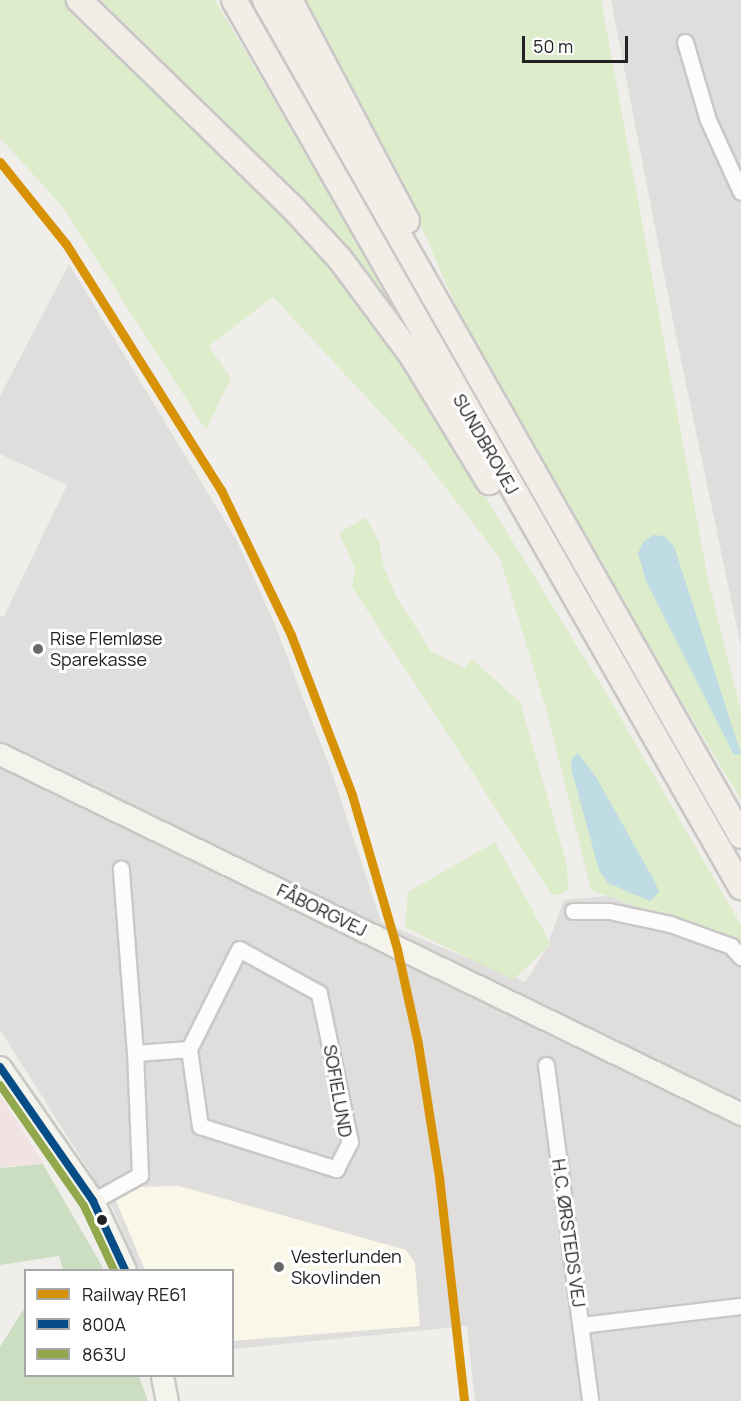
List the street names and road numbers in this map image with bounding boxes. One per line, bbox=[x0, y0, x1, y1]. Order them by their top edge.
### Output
street label: SUNDBROVEJ bbox=[449, 390, 523, 498]
street label: FÅBORGVEJ bbox=[274, 879, 370, 941]
street label: SOFIELUND bbox=[319, 1043, 357, 1139]
street label: H.C. ØRSTEDS VEJ bbox=[548, 1157, 590, 1309]

